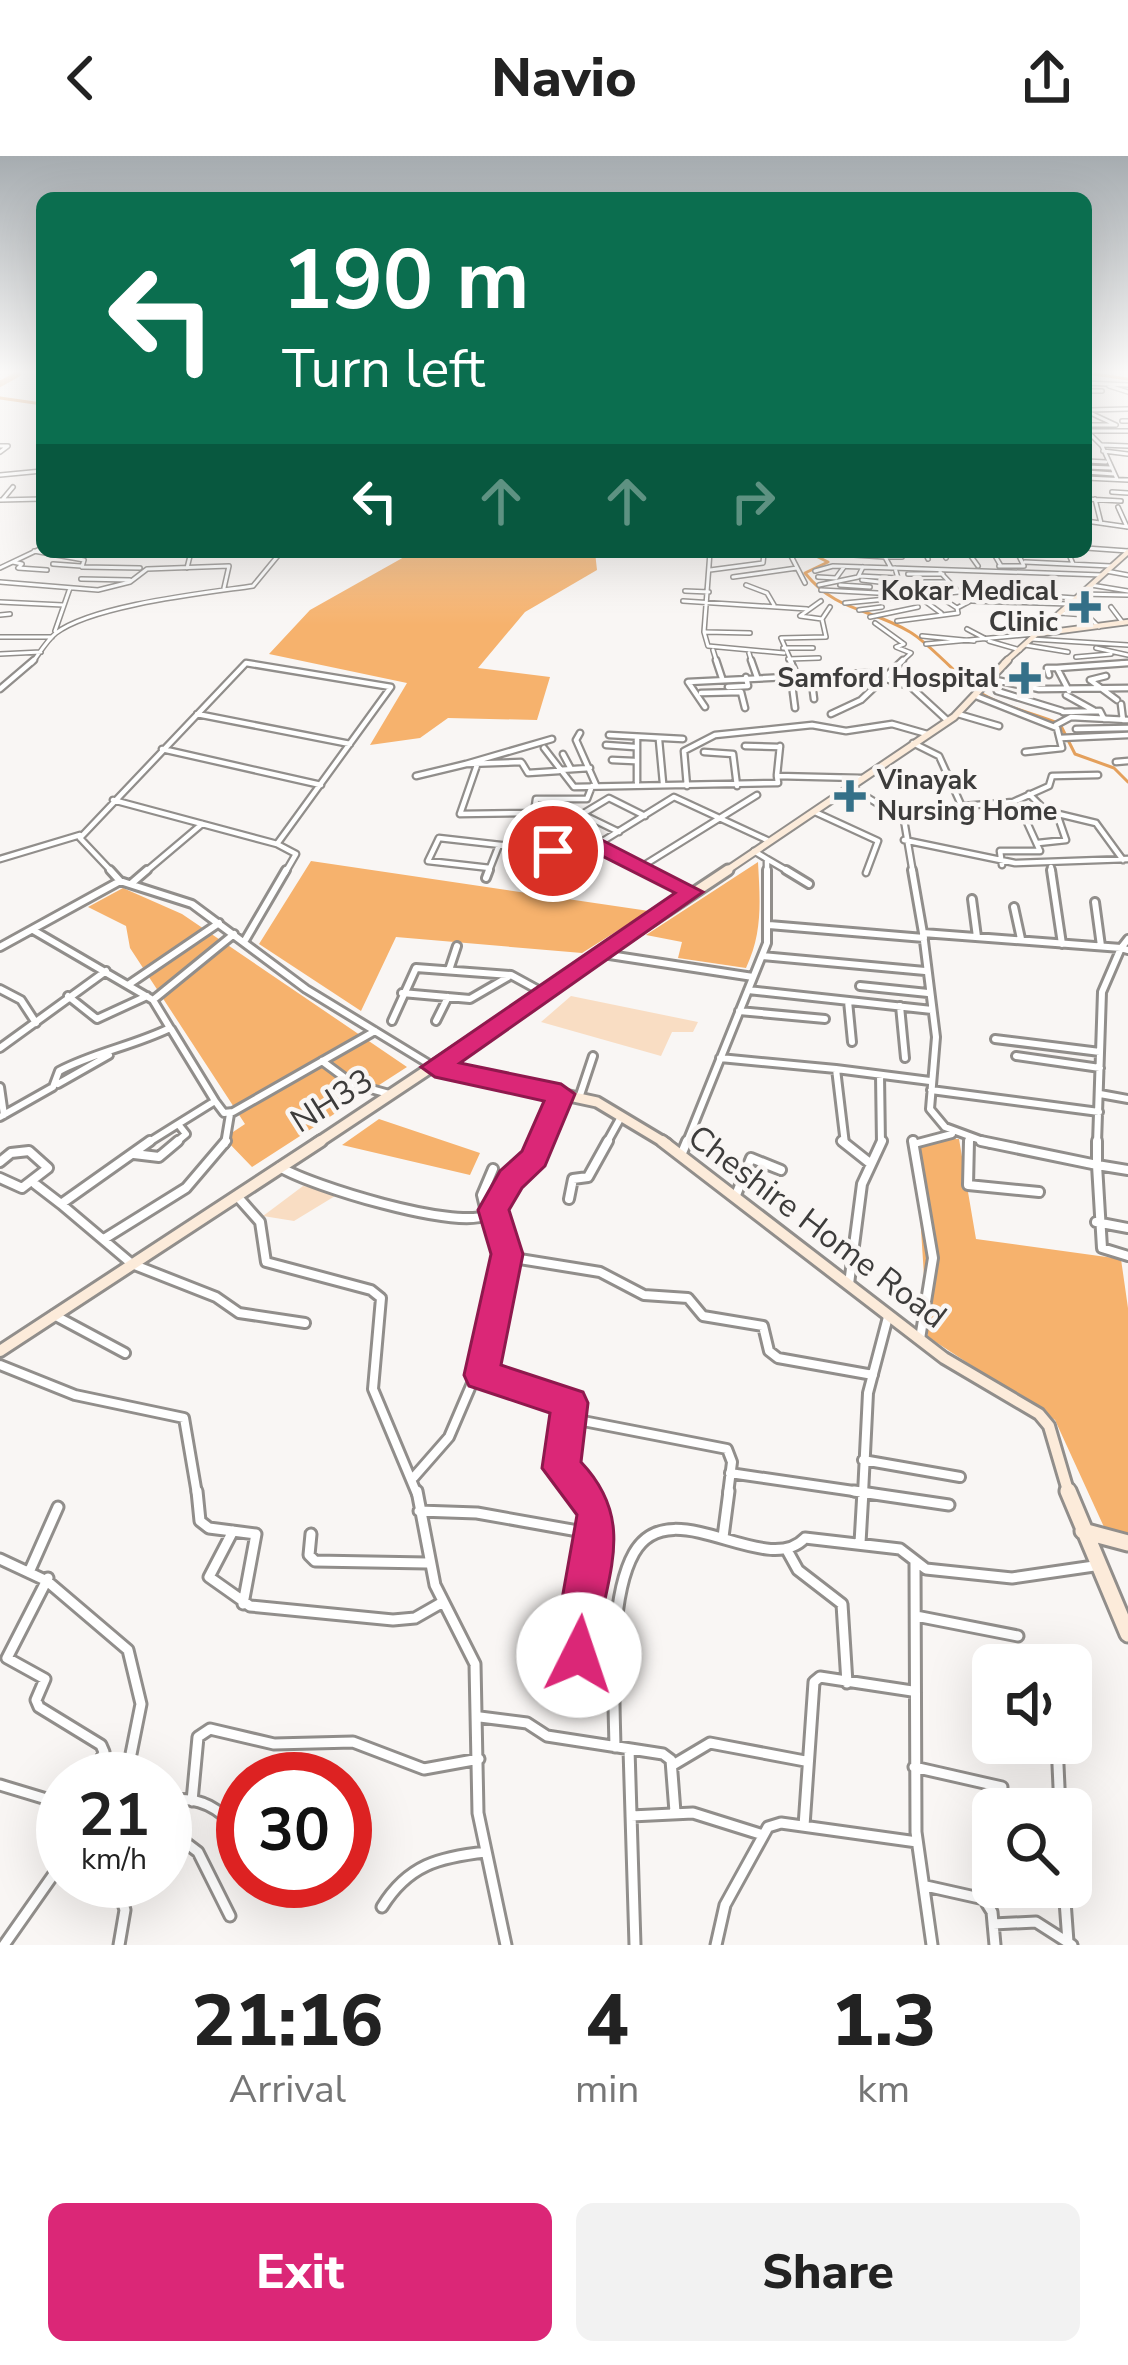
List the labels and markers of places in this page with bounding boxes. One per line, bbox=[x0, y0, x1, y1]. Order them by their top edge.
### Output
place label: Kokar Medical Clinic bbox=[881, 573, 1058, 641]
marker: Kokar Medical Clinic bbox=[1069, 591, 1101, 623]
place label: Samford Hospital bbox=[777, 660, 998, 697]
marker: Samford Hospital bbox=[1009, 662, 1041, 694]
place label: Vinayak Nursing Home bbox=[876, 762, 1057, 830]
marker: Vinayak Nursing Home bbox=[834, 780, 866, 812]
pin bbox=[502, 800, 604, 902]

